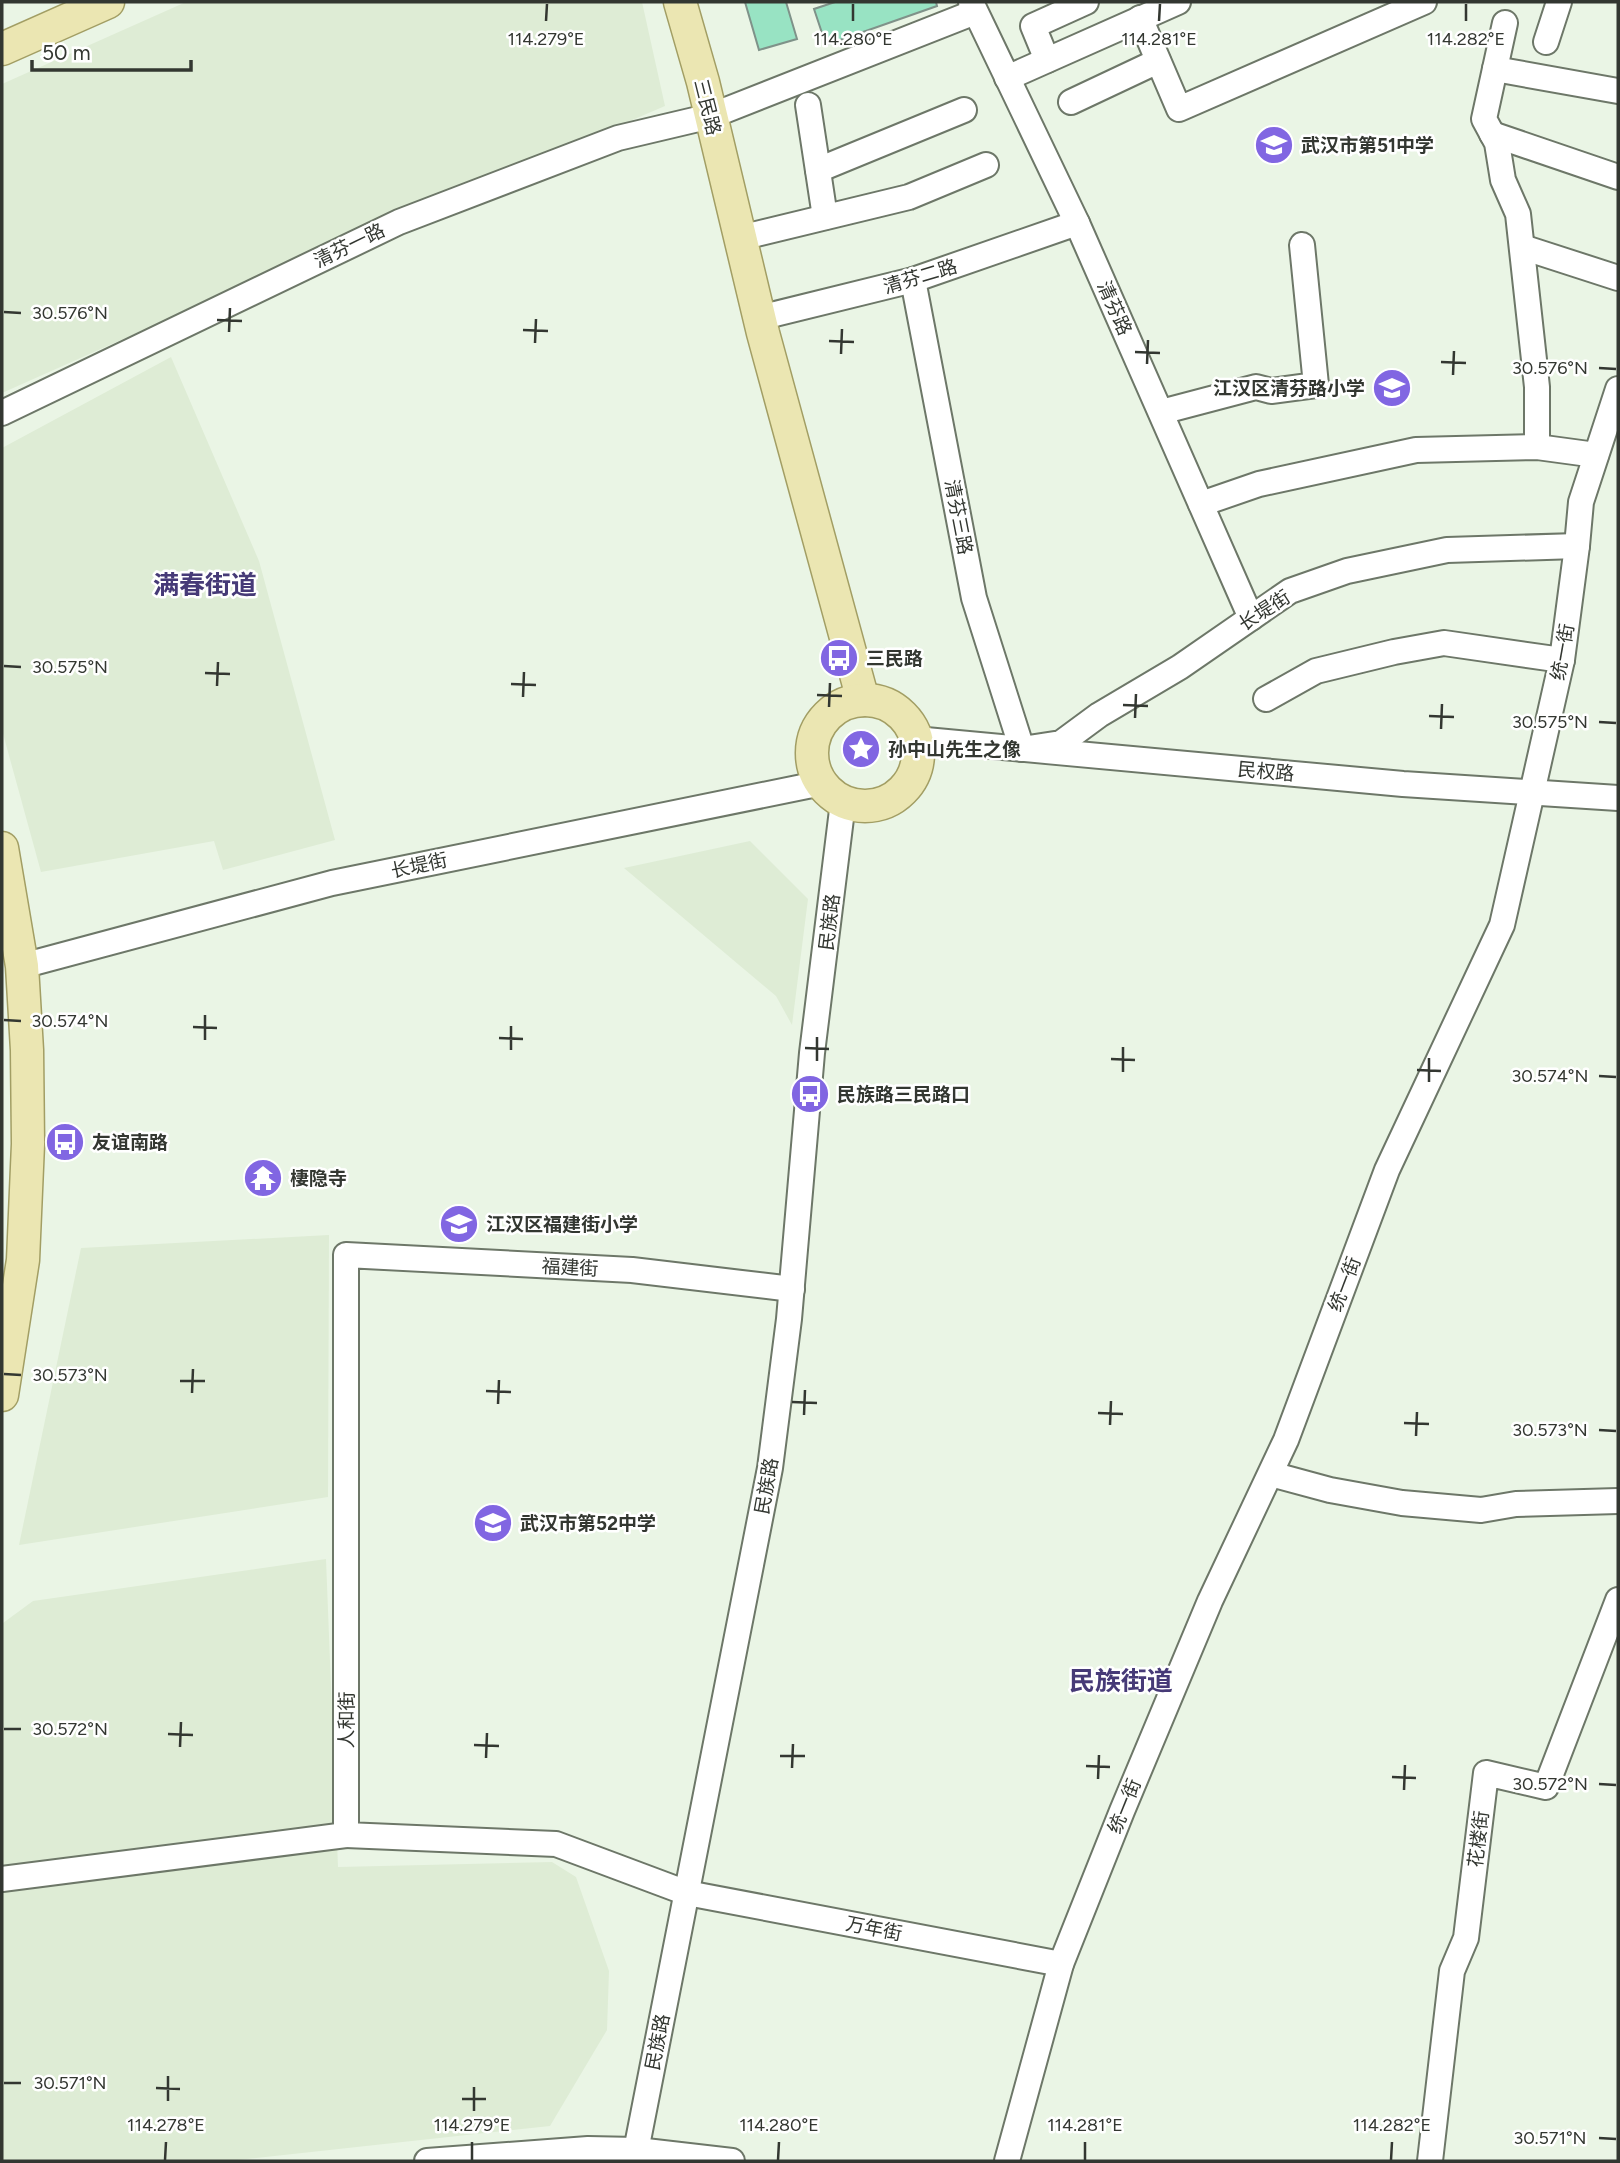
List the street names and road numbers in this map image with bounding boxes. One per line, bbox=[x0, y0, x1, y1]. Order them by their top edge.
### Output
street label: 三民路 bbox=[689, 77, 726, 138]
street label: 清芬一路 bbox=[310, 218, 388, 272]
street label: 清芬二路 bbox=[880, 254, 960, 299]
street label: 清芬路 bbox=[1092, 277, 1137, 339]
street label: 清芬三路 bbox=[940, 478, 977, 557]
street label: 长堤街 bbox=[1234, 585, 1294, 636]
street label: 统一街 bbox=[1546, 622, 1579, 682]
street label: 民权路 bbox=[1237, 758, 1295, 785]
street label: 长堤街 bbox=[389, 848, 449, 883]
street label: 民族路 bbox=[815, 892, 844, 952]
street label: 统一街 bbox=[1324, 1253, 1365, 1315]
street label: 福建街 bbox=[541, 1255, 599, 1280]
street label: 民族路 bbox=[750, 1456, 783, 1516]
street label: 人和街 bbox=[335, 1691, 358, 1749]
street label: 统一街 bbox=[1103, 1775, 1146, 1837]
street label: 花楼街 bbox=[1464, 1809, 1493, 1869]
street label: 万年街 bbox=[844, 1912, 904, 1945]
street label: 民族路 bbox=[641, 2012, 674, 2072]

